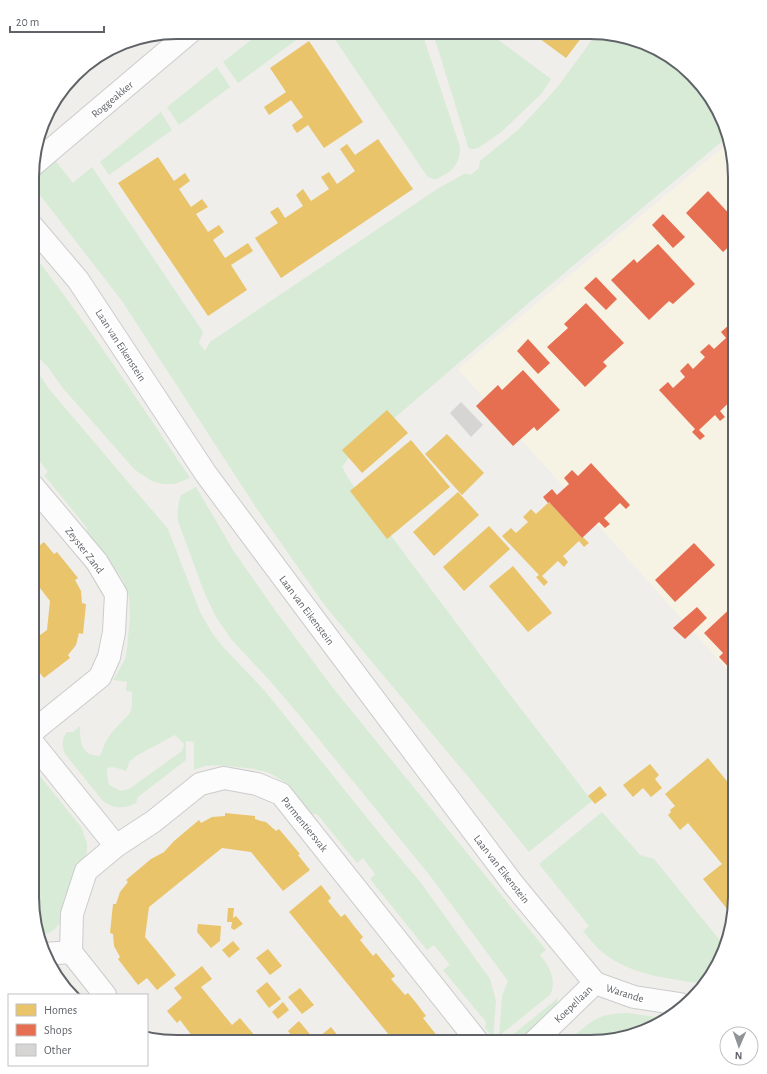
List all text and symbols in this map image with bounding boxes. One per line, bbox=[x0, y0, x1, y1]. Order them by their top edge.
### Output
scale bar bbox=[10, 8, 104, 34]
text: 20 m bbox=[16, 16, 39, 28]
street label: Roggeakker bbox=[89, 79, 136, 120]
street label: Laan van Eikenstein bbox=[93, 307, 148, 383]
street label: Zeyster Zand bbox=[63, 525, 106, 576]
street label: Laan van Eikenstein bbox=[277, 574, 336, 647]
street label: Parmentiersvak bbox=[279, 795, 330, 854]
street label: Laan van Eikenstein bbox=[472, 833, 532, 906]
street label: Warande bbox=[605, 983, 645, 1004]
street label: Koepellaan bbox=[552, 984, 594, 1025]
legend bbox=[8, 994, 148, 1066]
text: Homes bbox=[44, 1004, 77, 1016]
text: Shops bbox=[44, 1024, 72, 1036]
north arrow bbox=[719, 1026, 759, 1066]
text: Other bbox=[44, 1044, 71, 1056]
text: N bbox=[735, 1050, 743, 1061]

